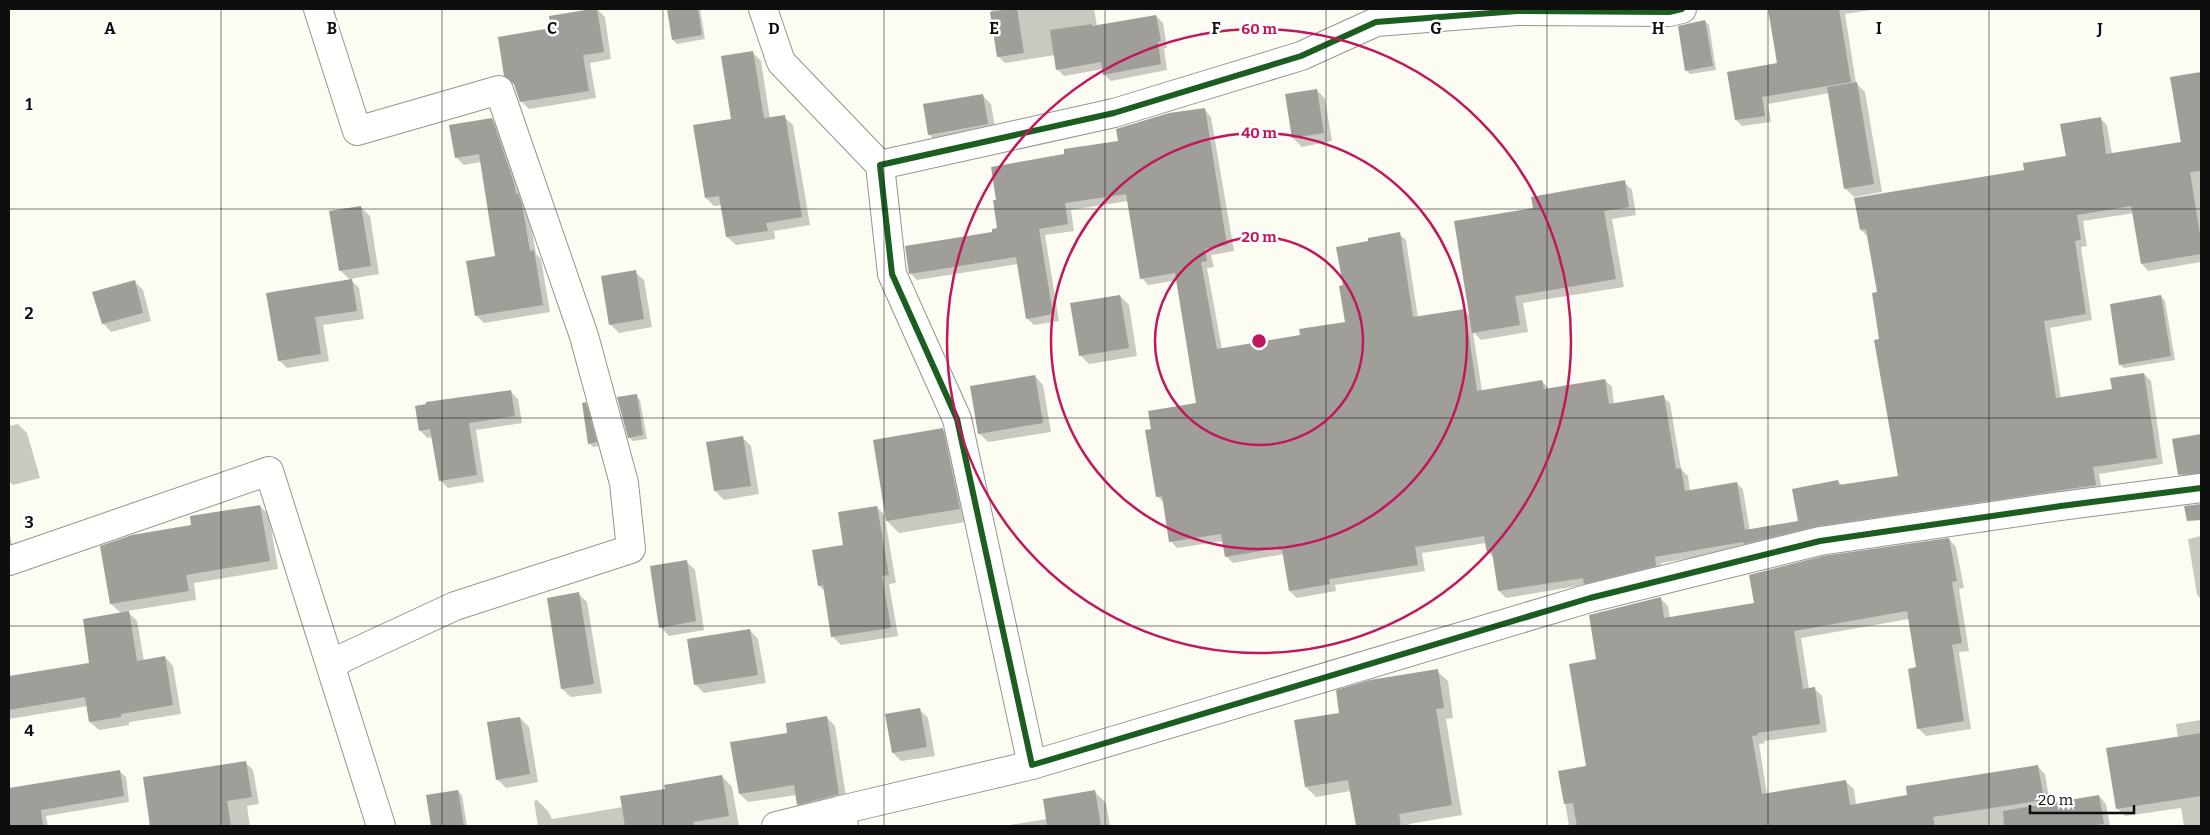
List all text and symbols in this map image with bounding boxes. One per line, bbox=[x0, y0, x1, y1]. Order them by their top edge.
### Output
text: A bbox=[104, 19, 116, 38]
text: B bbox=[327, 19, 337, 38]
text: C bbox=[547, 19, 557, 38]
text: D bbox=[768, 19, 780, 38]
text: E bbox=[989, 19, 999, 38]
text: F bbox=[1212, 19, 1221, 38]
text: G bbox=[1430, 19, 1442, 38]
text: H bbox=[1652, 19, 1665, 38]
text: I bbox=[1876, 19, 1882, 38]
text: J bbox=[2096, 19, 2103, 38]
text: 60 m bbox=[1241, 20, 1277, 38]
text: 1 bbox=[26, 95, 33, 114]
text: 40 m bbox=[1241, 124, 1278, 142]
text: 20 m bbox=[1242, 228, 1277, 246]
text: 2 bbox=[24, 304, 34, 323]
centre of rings bbox=[1250, 332, 1268, 350]
text: 3 bbox=[24, 513, 34, 532]
text: 4 bbox=[24, 721, 34, 740]
scale bar bbox=[2030, 782, 2134, 814]
text: 20 m bbox=[2038, 791, 2074, 809]

